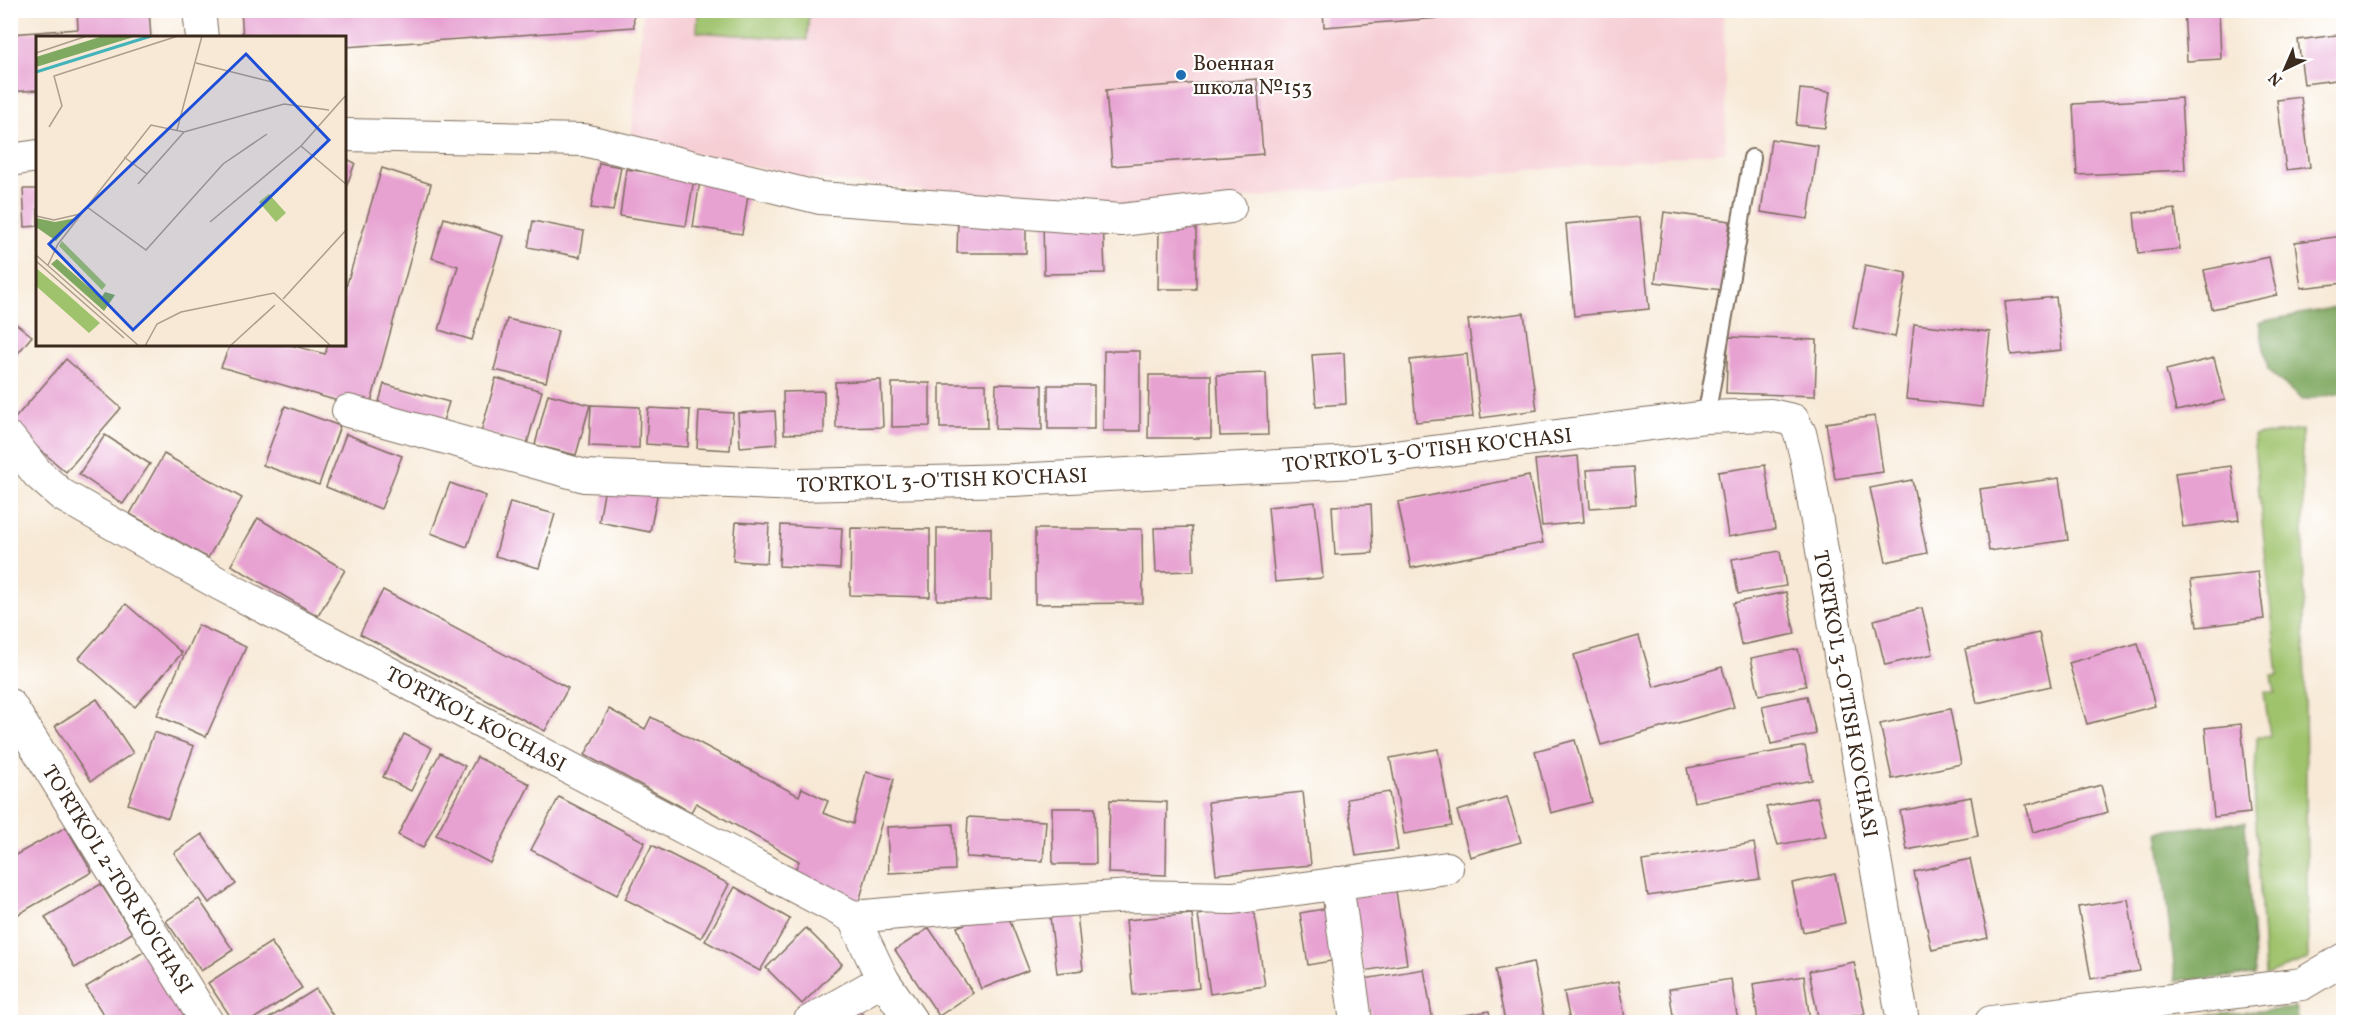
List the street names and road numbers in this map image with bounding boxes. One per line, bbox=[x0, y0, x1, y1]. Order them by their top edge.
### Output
street label: TO'RTKO'L 3-O'TISH KO'CHASI bbox=[1281, 422, 1573, 481]
street label: TO'RTKO'L 3-O'TISH KO'CHASI bbox=[796, 462, 1088, 501]
street label: TO'RTKO'L 3-O'TISH KO'CHASI bbox=[1805, 548, 1884, 840]
street label: TO'RTKO'L KO'CHASI bbox=[380, 660, 571, 780]
street label: TO'RTKO'L 2-TOR KO'CHASI bbox=[34, 760, 199, 1000]

